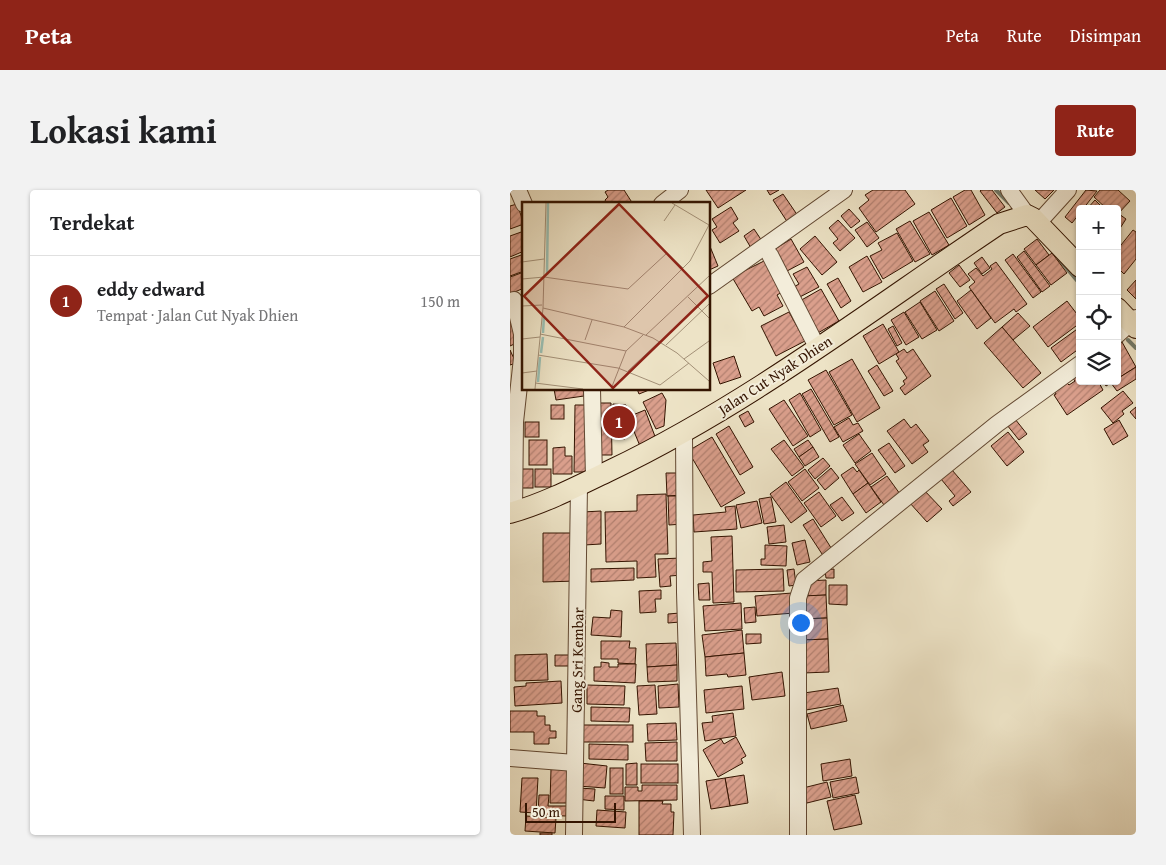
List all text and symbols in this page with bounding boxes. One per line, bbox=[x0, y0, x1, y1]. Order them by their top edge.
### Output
text: Peta bbox=[25, 18, 72, 53]
text: Peta bbox=[946, 22, 979, 49]
text: Rute bbox=[1007, 22, 1042, 49]
text: Disimpan bbox=[1070, 22, 1141, 49]
text: Lokasi kami bbox=[30, 105, 217, 156]
button: Rute bbox=[1055, 105, 1136, 156]
inset map bbox=[522, 202, 710, 390]
map controls bbox=[1076, 205, 1121, 385]
button: + bbox=[1076, 205, 1121, 250]
text: Terdekat bbox=[50, 207, 134, 238]
button: − bbox=[1076, 250, 1121, 295]
text: eddy edward bbox=[97, 275, 205, 303]
text: 1 bbox=[62, 289, 70, 313]
text: 150 m bbox=[420, 289, 460, 313]
button: locate bbox=[1076, 295, 1121, 340]
text: Tempat · Jalan Cut Nyak Dhien bbox=[97, 303, 298, 327]
street label: Jalan Cut Nyak Dhien bbox=[712, 330, 837, 421]
button: layers bbox=[1076, 340, 1121, 385]
pin: 1 bbox=[603, 403, 635, 441]
street label: Gang Sri Kembar bbox=[566, 607, 588, 713]
your location bbox=[788, 610, 814, 636]
scale bar bbox=[525, 800, 616, 823]
text: 50 m bbox=[532, 802, 560, 822]

